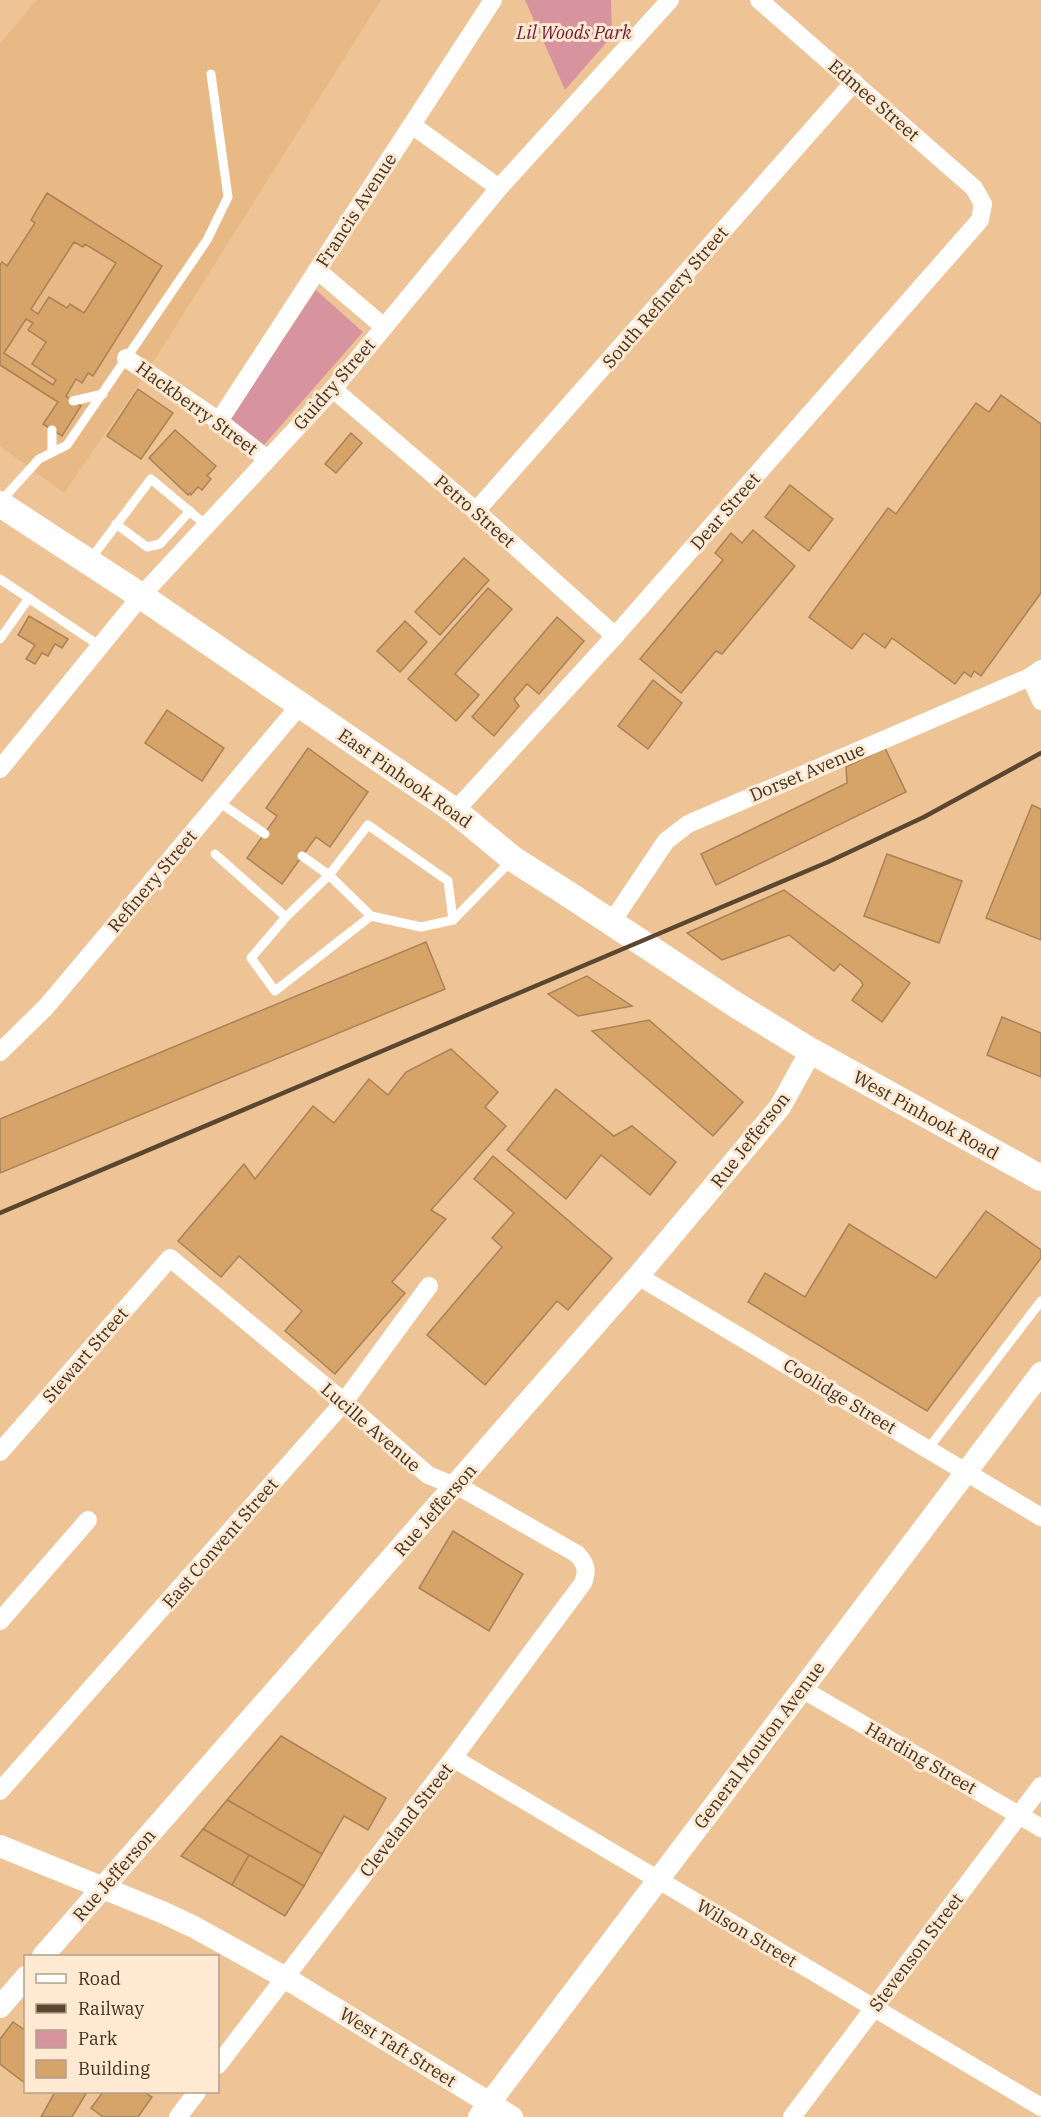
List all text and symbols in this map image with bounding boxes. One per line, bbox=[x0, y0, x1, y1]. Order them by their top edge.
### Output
park label: Lil Woods Park bbox=[515, 21, 632, 44]
street label: Edmee Street bbox=[824, 54, 924, 146]
street label: Francis Avenue bbox=[311, 149, 401, 271]
street label: South Refinery Street bbox=[597, 221, 733, 373]
street label: Guidry Street bbox=[288, 334, 380, 434]
street label: Hackberry Street bbox=[131, 356, 263, 460]
street label: Dear Street bbox=[685, 468, 765, 554]
street label: Petro Street bbox=[430, 470, 520, 552]
street label: East Pinhook Road bbox=[334, 723, 476, 833]
street label: Dorset Avenue bbox=[746, 737, 868, 807]
street label: Refinery Street bbox=[102, 825, 202, 937]
street label: West Pinhook Road bbox=[849, 1065, 1003, 1165]
street label: Rue Jefferson bbox=[706, 1088, 794, 1192]
street label: Stewart Street bbox=[37, 1302, 133, 1408]
street label: Coolidge Street bbox=[779, 1353, 901, 1439]
street label: Lucille Avenue bbox=[316, 1377, 426, 1477]
street label: Rue Jefferson bbox=[389, 1459, 481, 1561]
street label: East Convent Street bbox=[157, 1473, 283, 1613]
street label: General Mouton Avenue bbox=[689, 1657, 829, 1833]
street label: Harding Street bbox=[861, 1717, 981, 1799]
street label: Cleveland Street bbox=[354, 1758, 458, 1882]
street label: Rue Jefferson bbox=[68, 1824, 160, 1926]
street label: Stevenson Street bbox=[864, 1888, 968, 2016]
street label: Wilson Street bbox=[692, 1894, 802, 1972]
legend bbox=[24, 1955, 219, 2093]
text: Road bbox=[78, 1967, 121, 1990]
text: Railway bbox=[78, 1997, 144, 2020]
street label: West Taft Street bbox=[335, 2002, 461, 2092]
text: Park bbox=[78, 2027, 118, 2050]
text: Building bbox=[78, 2057, 150, 2080]

